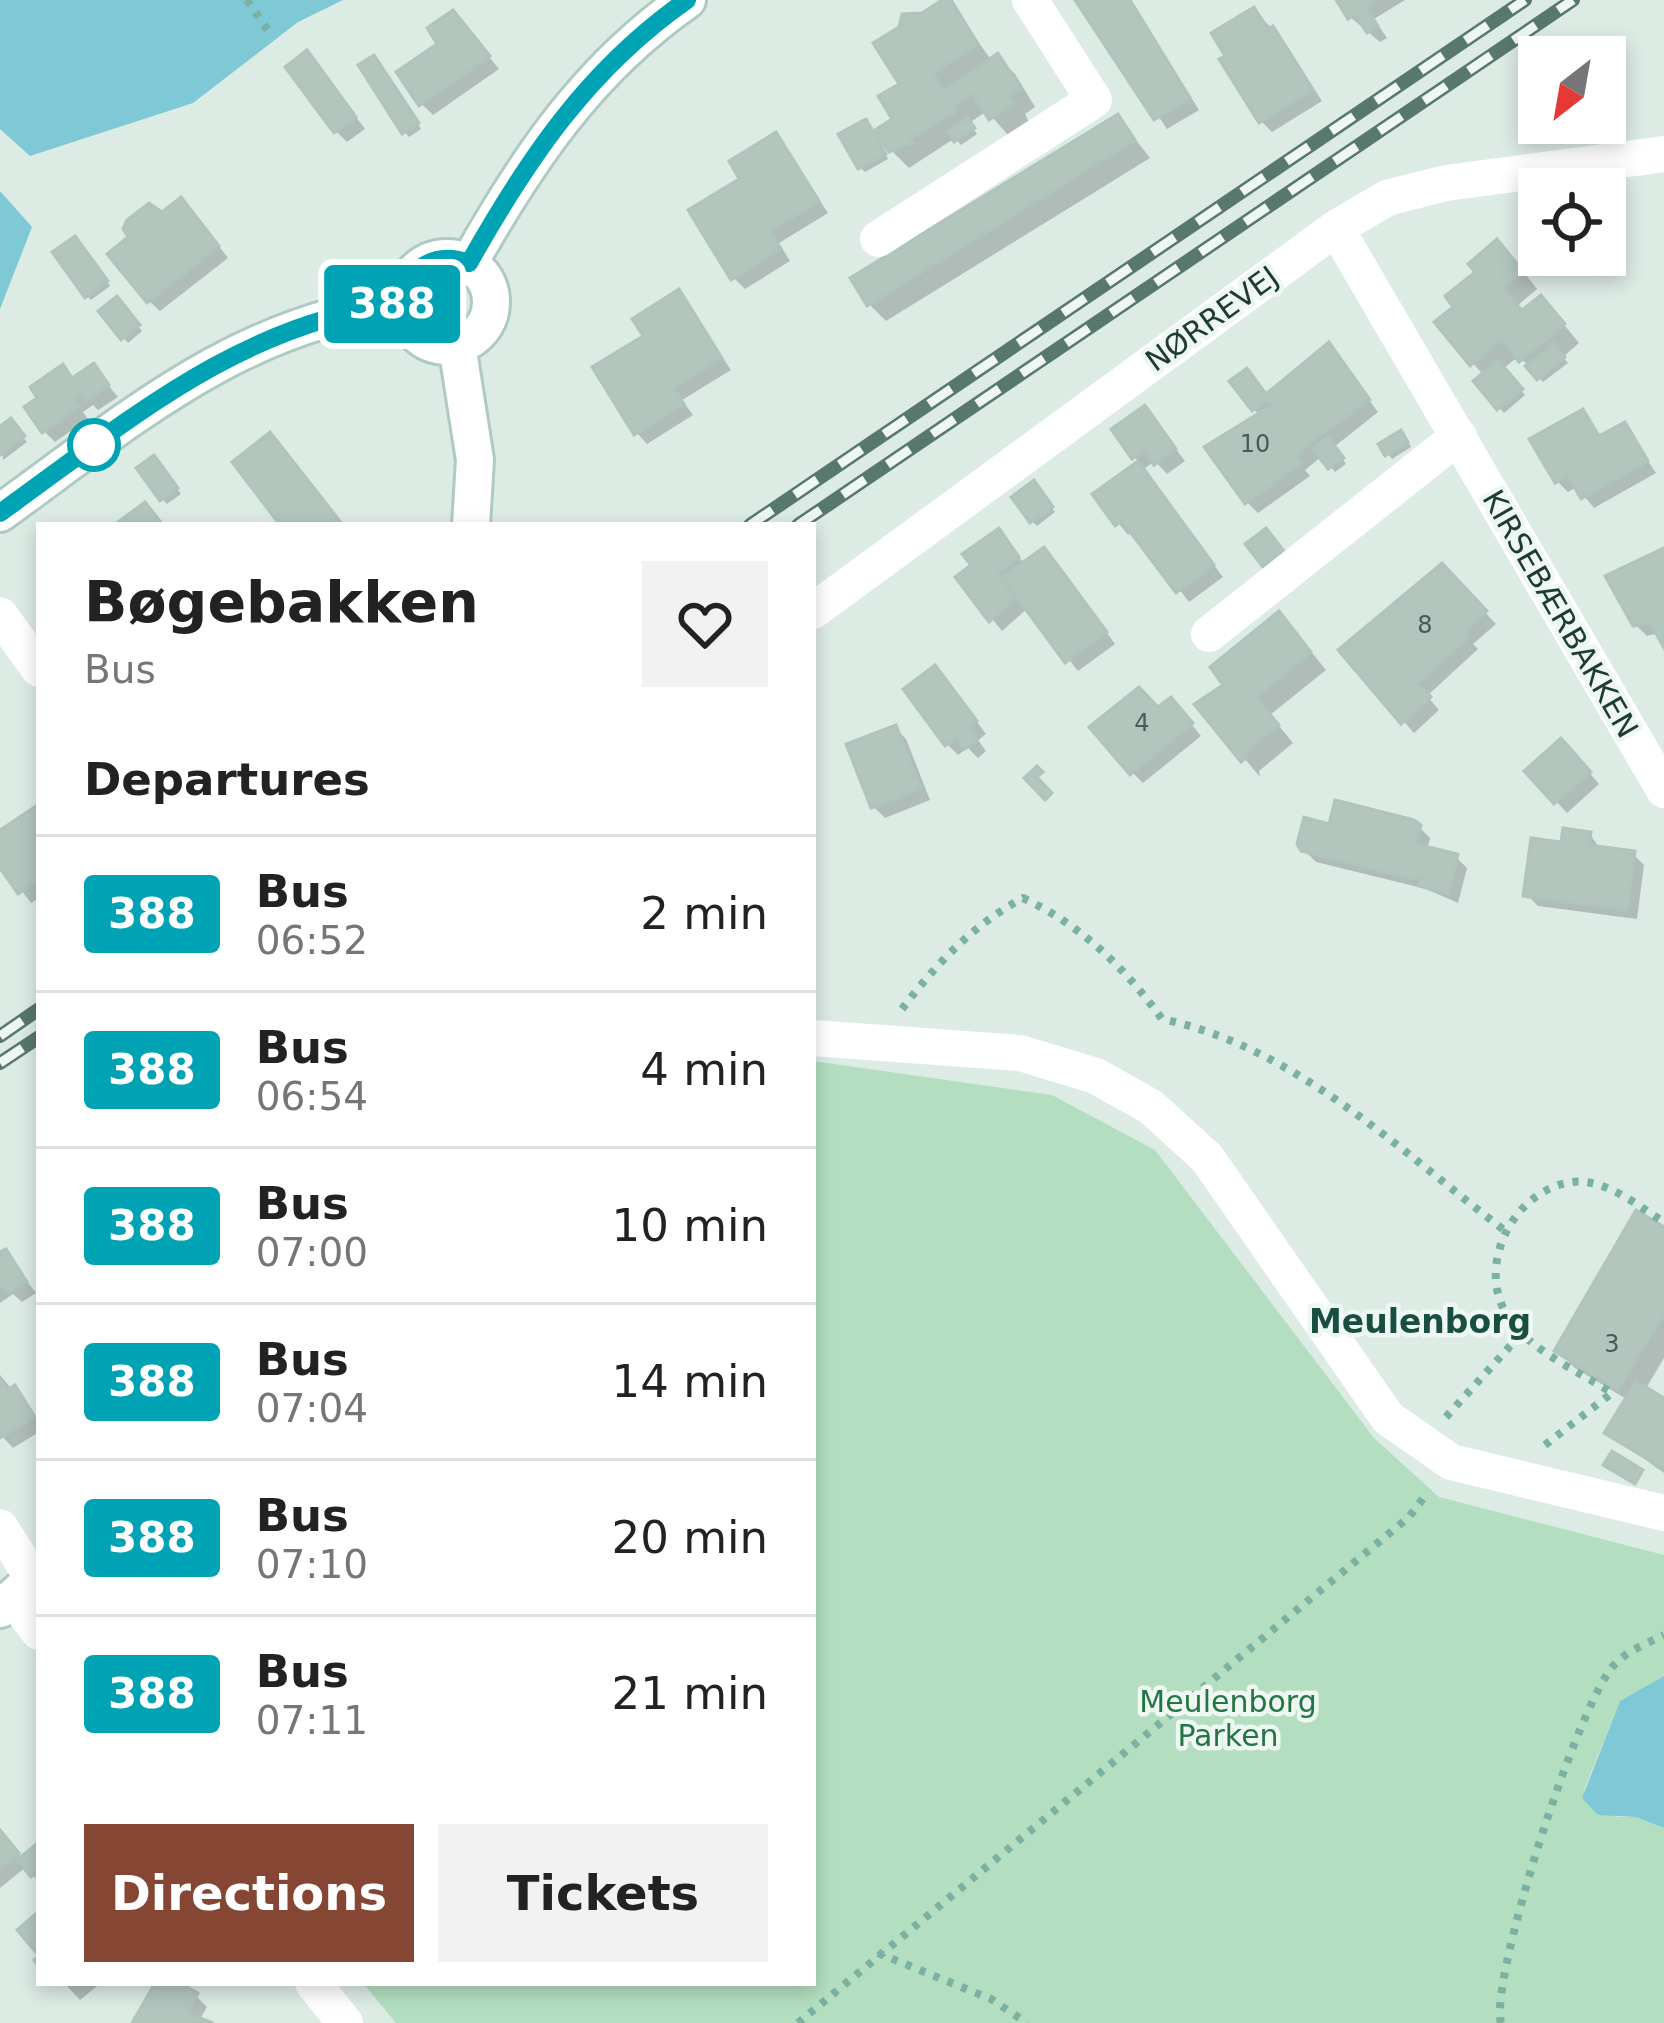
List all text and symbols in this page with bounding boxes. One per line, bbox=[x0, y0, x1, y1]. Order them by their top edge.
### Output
north arrow bbox=[1518, 36, 1626, 144]
map controls bbox=[1518, 36, 1626, 276]
button: locate bbox=[1518, 168, 1626, 276]
street label: NØRREVEJ bbox=[1139, 259, 1285, 378]
line badge: 388 bbox=[323, 265, 461, 343]
text: 388 bbox=[348, 279, 436, 328]
unlabelled marker bbox=[69, 420, 119, 470]
house number: 10 bbox=[1240, 430, 1270, 458]
street label: KIRSEBÆRBAKKEN bbox=[1475, 484, 1646, 744]
button: heart bbox=[642, 561, 768, 687]
text: Bøgebakken bbox=[84, 569, 479, 635]
house number: 8 bbox=[1417, 611, 1433, 639]
text: Bus bbox=[84, 647, 156, 692]
house number: 4 bbox=[1134, 709, 1150, 737]
text: Departures bbox=[84, 753, 370, 806]
text: Bus bbox=[256, 865, 349, 918]
text: 2 min bbox=[640, 887, 768, 940]
text: 388 bbox=[108, 889, 196, 938]
text: 06:52 bbox=[256, 918, 368, 963]
text: Bus bbox=[256, 1021, 349, 1074]
text: 4 min bbox=[640, 1043, 768, 1096]
text: 388 bbox=[108, 1045, 196, 1094]
text: 06:54 bbox=[256, 1074, 368, 1119]
text: Bus bbox=[256, 1177, 349, 1230]
text: 10 min bbox=[612, 1199, 768, 1252]
text: 388 bbox=[108, 1201, 196, 1250]
text: 07:00 bbox=[256, 1230, 368, 1275]
district label: Meulenborg bbox=[1309, 1302, 1531, 1341]
house number: 3 bbox=[1604, 1330, 1620, 1358]
text: Bus bbox=[256, 1333, 349, 1386]
text: 14 min bbox=[612, 1355, 768, 1408]
text: 388 bbox=[108, 1357, 196, 1406]
text: 07:04 bbox=[256, 1386, 368, 1431]
text: Bus bbox=[256, 1489, 349, 1542]
text: 20 min bbox=[612, 1511, 768, 1564]
text: 388 bbox=[108, 1513, 196, 1562]
text: 07:10 bbox=[256, 1542, 368, 1587]
text: Bus bbox=[256, 1645, 349, 1698]
text: 21 min bbox=[612, 1667, 768, 1720]
text: 388 bbox=[108, 1669, 196, 1718]
park label: Meulenborg Parken bbox=[1139, 1684, 1317, 1753]
text: 07:11 bbox=[256, 1698, 368, 1743]
button: Directions bbox=[84, 1824, 414, 1962]
button: Tickets bbox=[438, 1824, 768, 1962]

